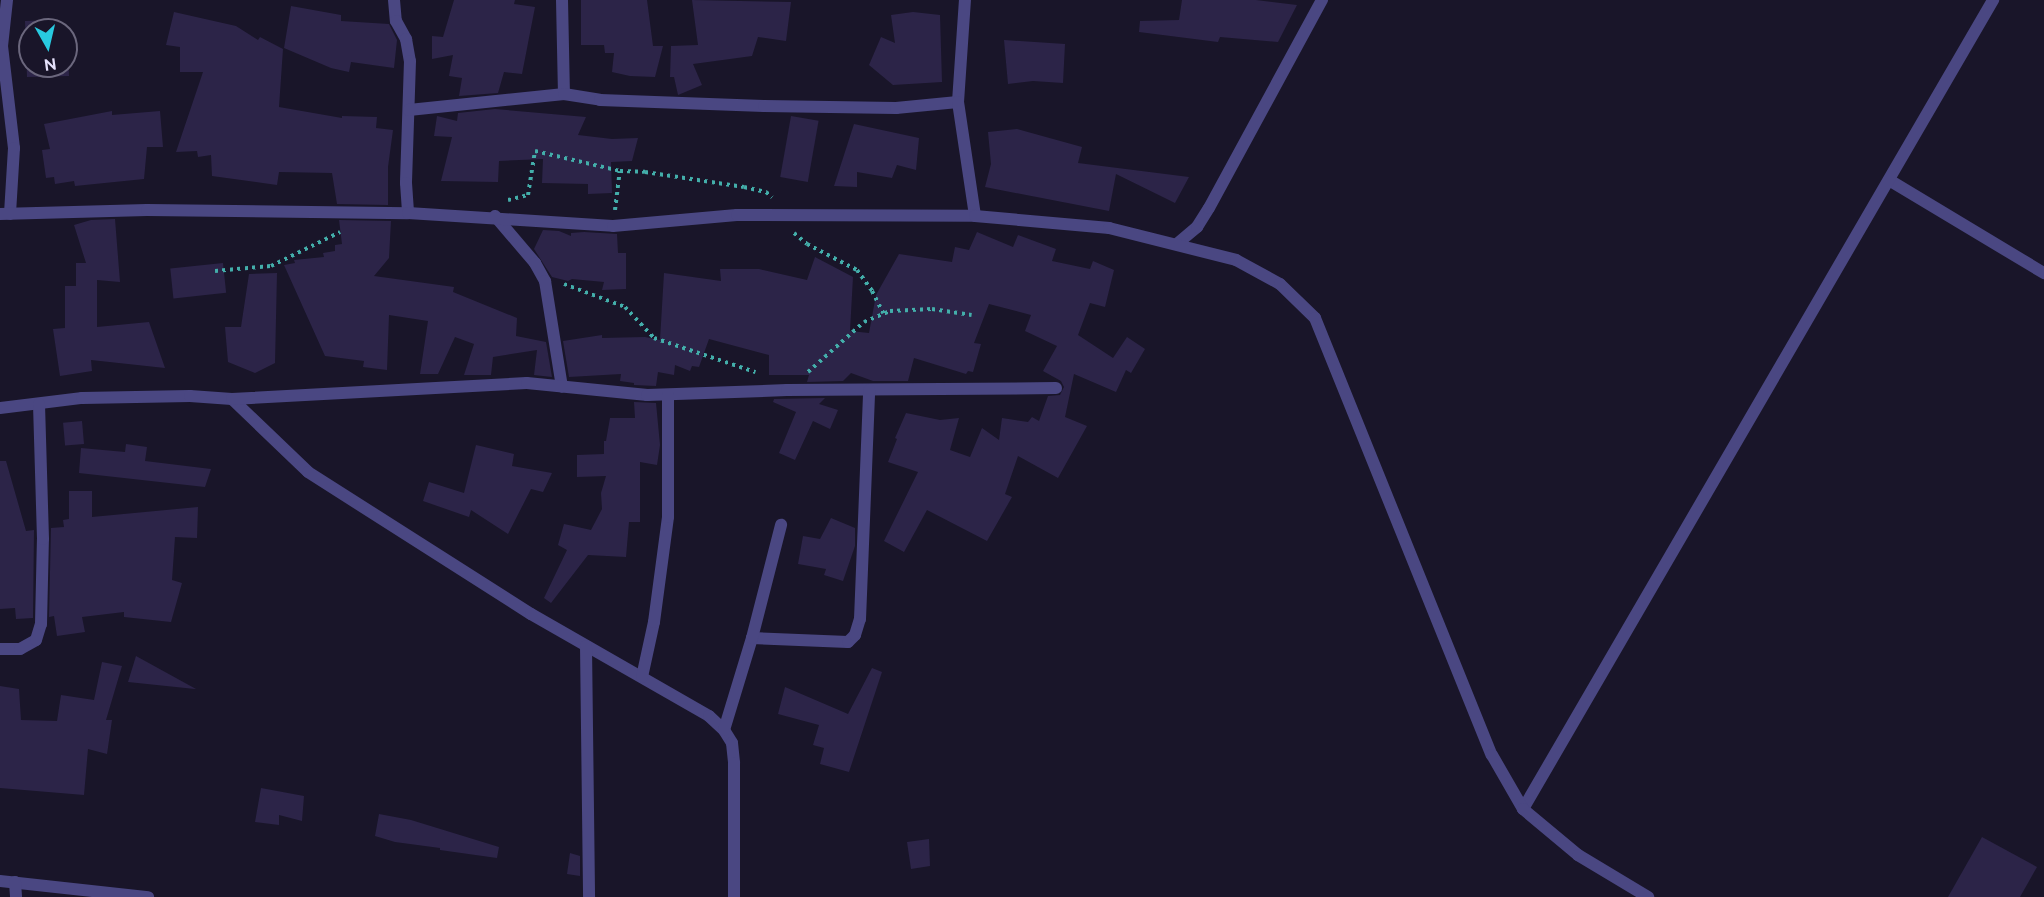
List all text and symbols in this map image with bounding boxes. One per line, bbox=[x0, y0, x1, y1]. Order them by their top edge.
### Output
north arrow bbox=[18, 18, 78, 78]
text: N bbox=[43, 54, 58, 75]

